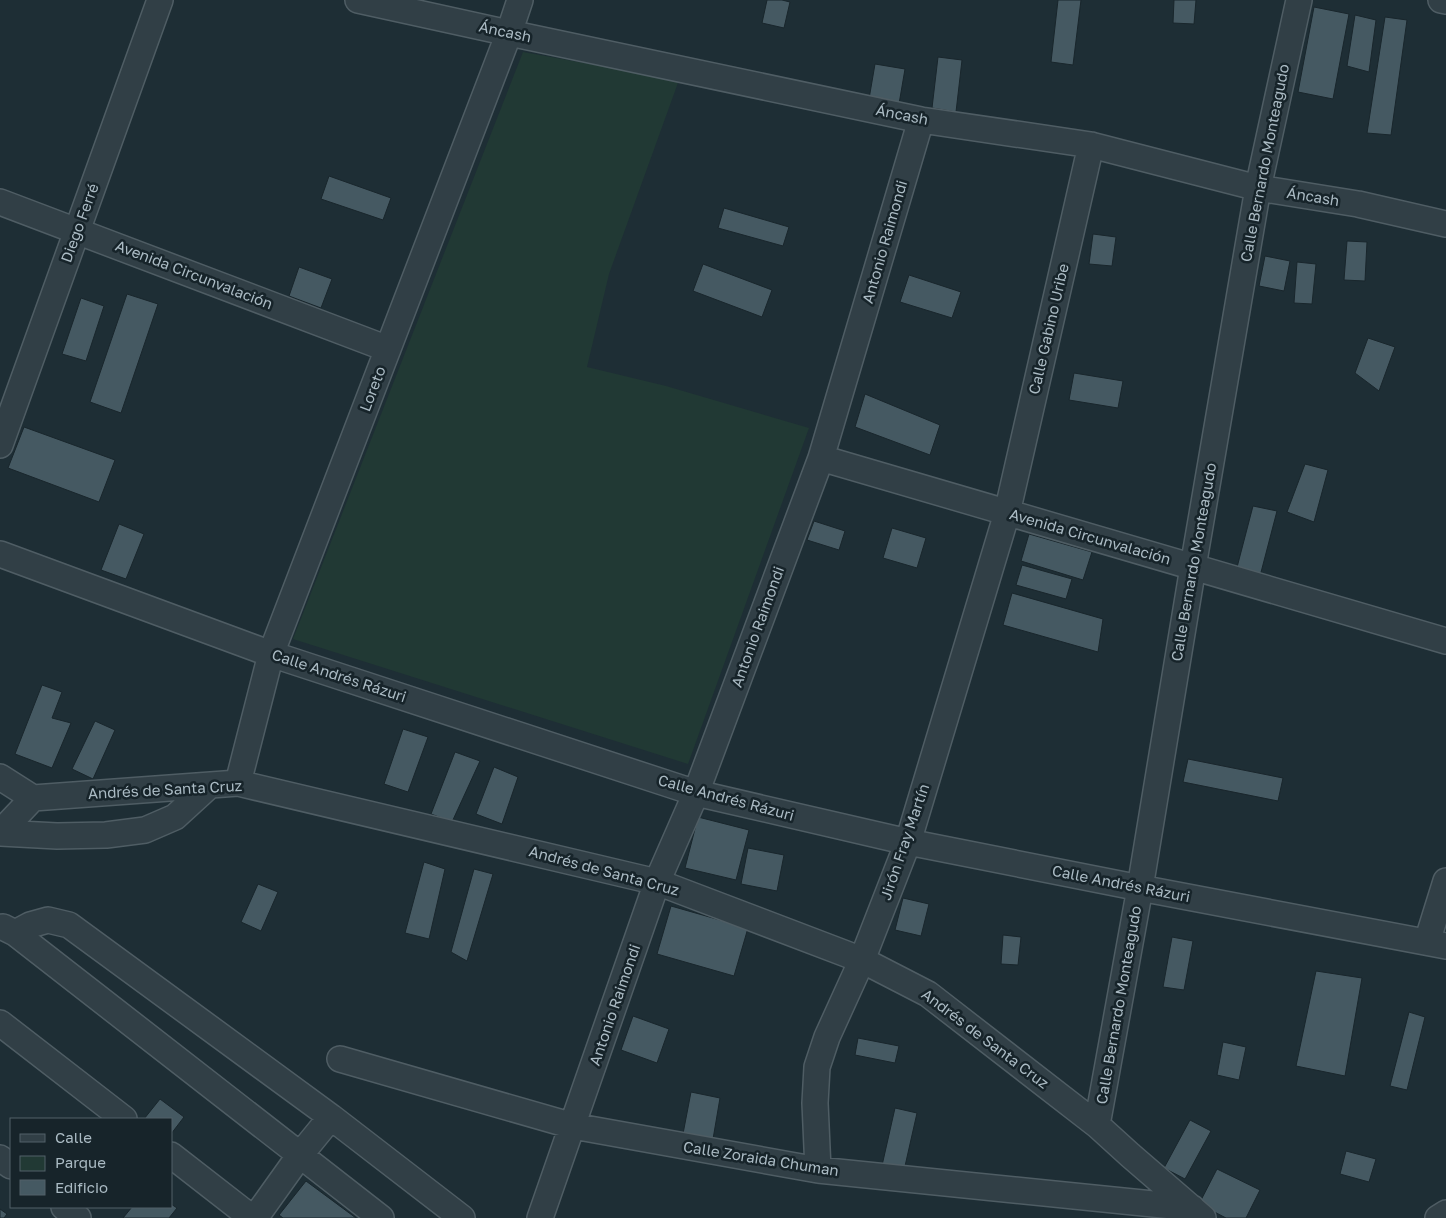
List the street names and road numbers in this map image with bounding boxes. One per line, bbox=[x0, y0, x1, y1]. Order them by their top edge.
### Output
street label: Áncash bbox=[477, 17, 533, 45]
street label: Calle Bernardo Monteagudo bbox=[1236, 62, 1292, 263]
street label: Áncash bbox=[874, 100, 930, 128]
street label: Antonio Raimondi bbox=[858, 178, 910, 305]
street label: Diego Ferré bbox=[56, 180, 102, 265]
street label: Áncash bbox=[1286, 183, 1341, 209]
street label: Avenida Circunvalación bbox=[113, 236, 275, 312]
street label: Calle Gabino Uribe bbox=[1024, 261, 1072, 396]
street label: Loreto bbox=[355, 364, 389, 414]
street label: Calle Bernardo Monteagudo bbox=[1167, 461, 1219, 662]
street label: Avenida Circunvalación bbox=[1008, 504, 1173, 568]
street label: Antonio Raimondi bbox=[727, 564, 787, 690]
street label: Calle Andrés Rázuri bbox=[270, 645, 409, 705]
street label: Calle Andrés Rázuri bbox=[656, 770, 796, 824]
street label: Andrés de Santa Cruz bbox=[87, 776, 243, 802]
street label: Jirón Fray Martín bbox=[876, 781, 932, 902]
street label: Andrés de Santa Cruz bbox=[527, 841, 682, 899]
street label: Calle Andrés Rázuri bbox=[1051, 861, 1192, 905]
street label: Calle Bernardo Monteagudo bbox=[1092, 904, 1144, 1105]
street label: Antonio Raimondi bbox=[585, 942, 643, 1068]
street label: Andrés de Santa Cruz bbox=[919, 985, 1053, 1092]
street label: Calle Zoraida Chuman bbox=[682, 1137, 840, 1179]

